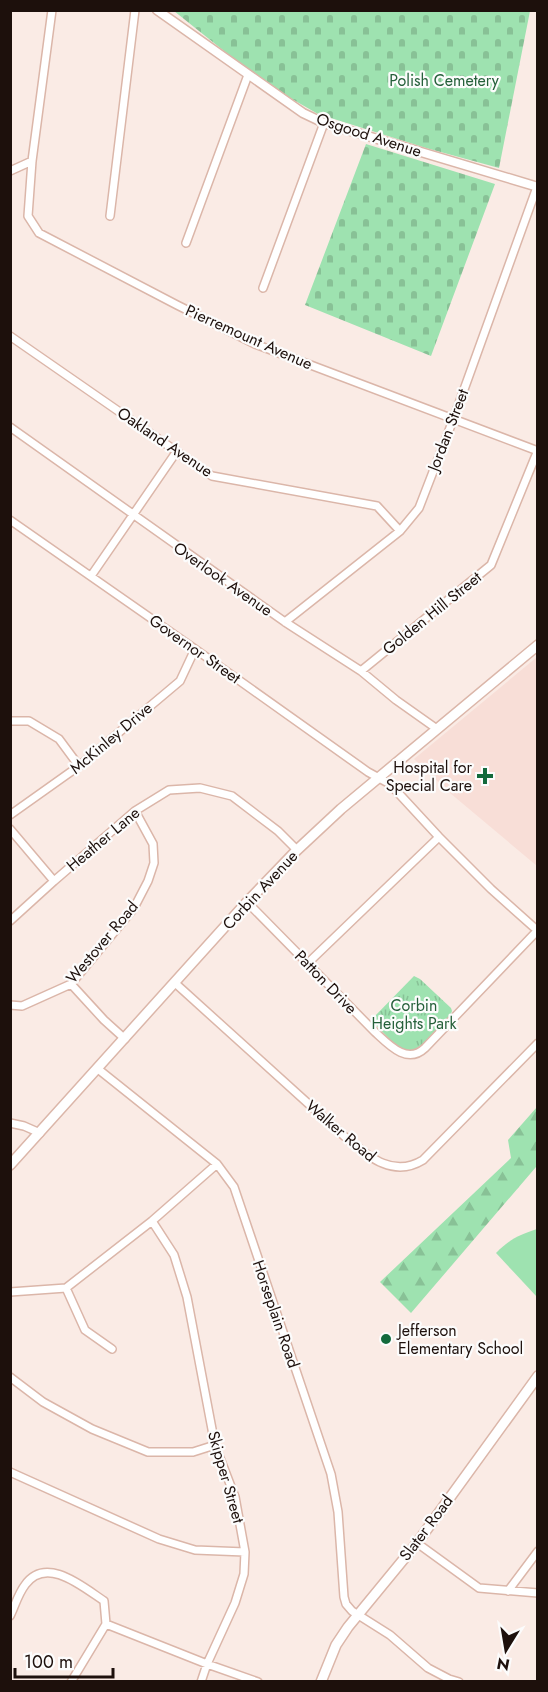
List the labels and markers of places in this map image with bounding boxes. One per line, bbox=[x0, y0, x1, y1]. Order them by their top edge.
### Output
place label: Hospital for Special Care bbox=[386, 756, 472, 797]
marker: Hospital for Special Care bbox=[476, 767, 494, 785]
place label: Jefferson Elementary School bbox=[396, 1319, 523, 1360]
marker: Jefferson Elementary School bbox=[379, 1332, 393, 1346]

